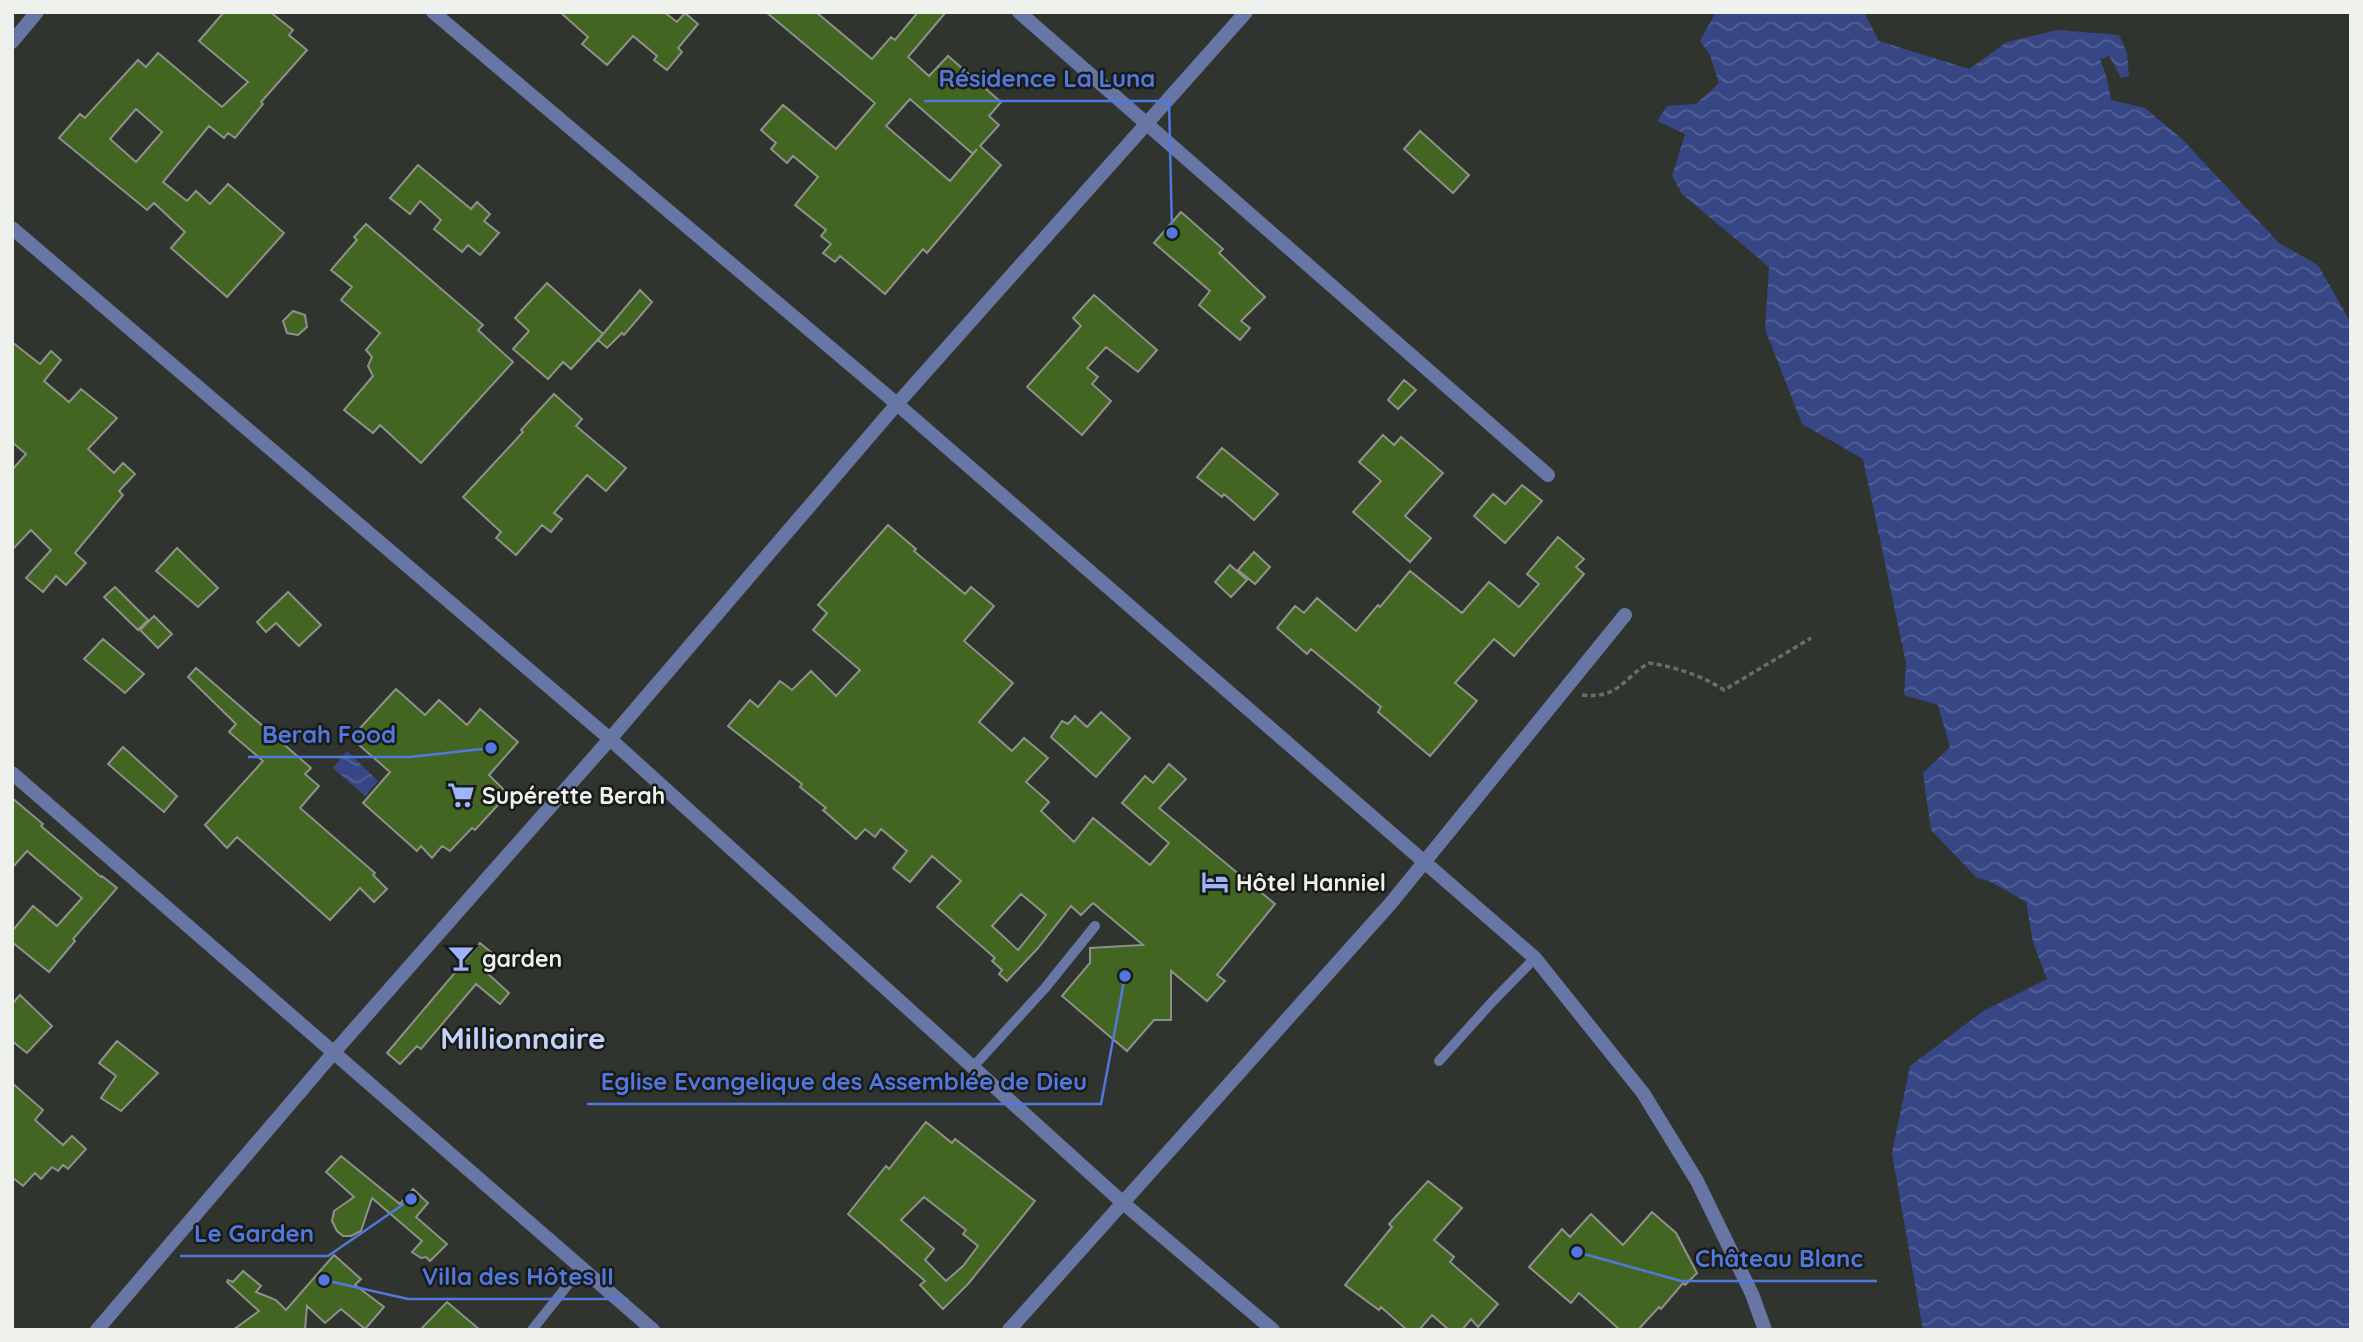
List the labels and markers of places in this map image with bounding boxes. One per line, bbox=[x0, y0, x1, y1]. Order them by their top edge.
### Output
callout: Résidence La Luna bbox=[924, 56, 1169, 101]
callout: Berah Food bbox=[248, 712, 410, 757]
supermarket icon: Supérette Berah bbox=[446, 780, 476, 810]
place label: Supérette Berah bbox=[482, 781, 665, 810]
hotel icon: Hôtel Hanniel bbox=[1200, 867, 1230, 897]
place label: Hôtel Hanniel bbox=[1236, 868, 1386, 897]
bar icon: garden bbox=[446, 943, 476, 973]
place label: garden bbox=[482, 944, 562, 973]
callout: Eglise Evangelique des Assemblée de Dieu bbox=[587, 1059, 1101, 1104]
callout: Le Garden bbox=[180, 1211, 328, 1256]
callout: Château Blanc bbox=[1681, 1236, 1877, 1281]
callout: Villa des Hôtes II bbox=[408, 1254, 628, 1299]

